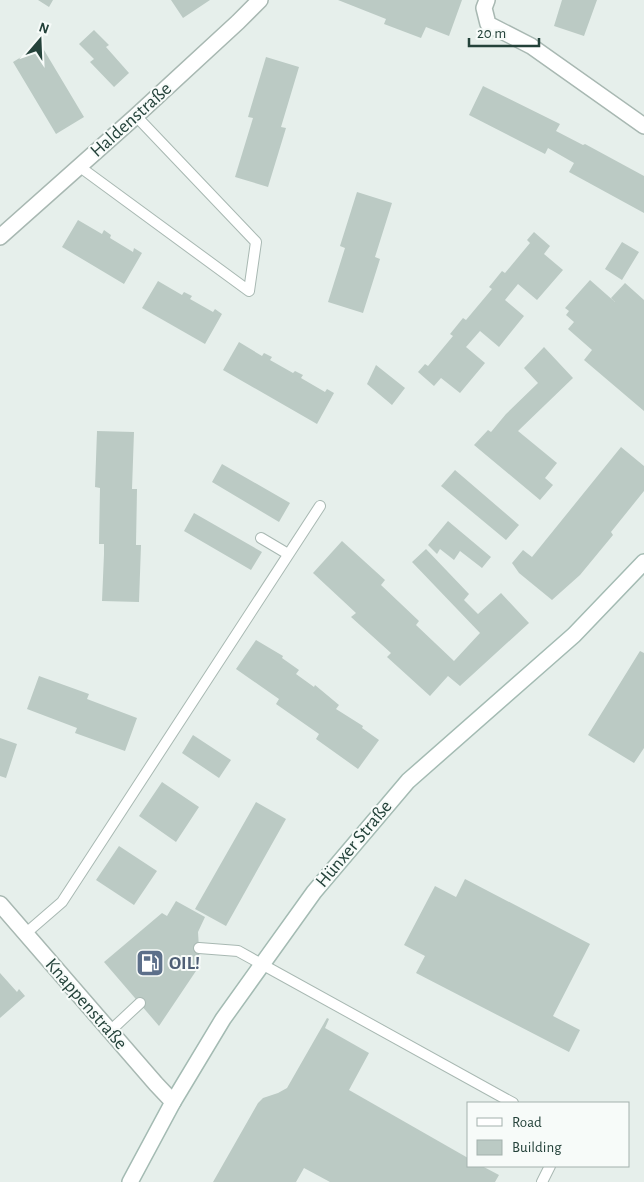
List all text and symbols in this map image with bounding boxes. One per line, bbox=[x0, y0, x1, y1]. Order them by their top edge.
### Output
north arrow bbox=[15, 15, 65, 65]
scale bar bbox=[469, 15, 539, 47]
text: N bbox=[37, 20, 51, 37]
text: 20 m bbox=[477, 26, 506, 41]
street label: Haldenstraße bbox=[87, 79, 175, 161]
street label: Hünxer Straße bbox=[312, 797, 396, 891]
fuel station icon: OIL! bbox=[135, 948, 165, 978]
place label: OIL! bbox=[169, 954, 200, 973]
street label: Knappenstraße bbox=[42, 955, 130, 1053]
legend bbox=[467, 1102, 629, 1167]
text: Road bbox=[512, 1115, 542, 1130]
text: Building bbox=[512, 1140, 562, 1155]

